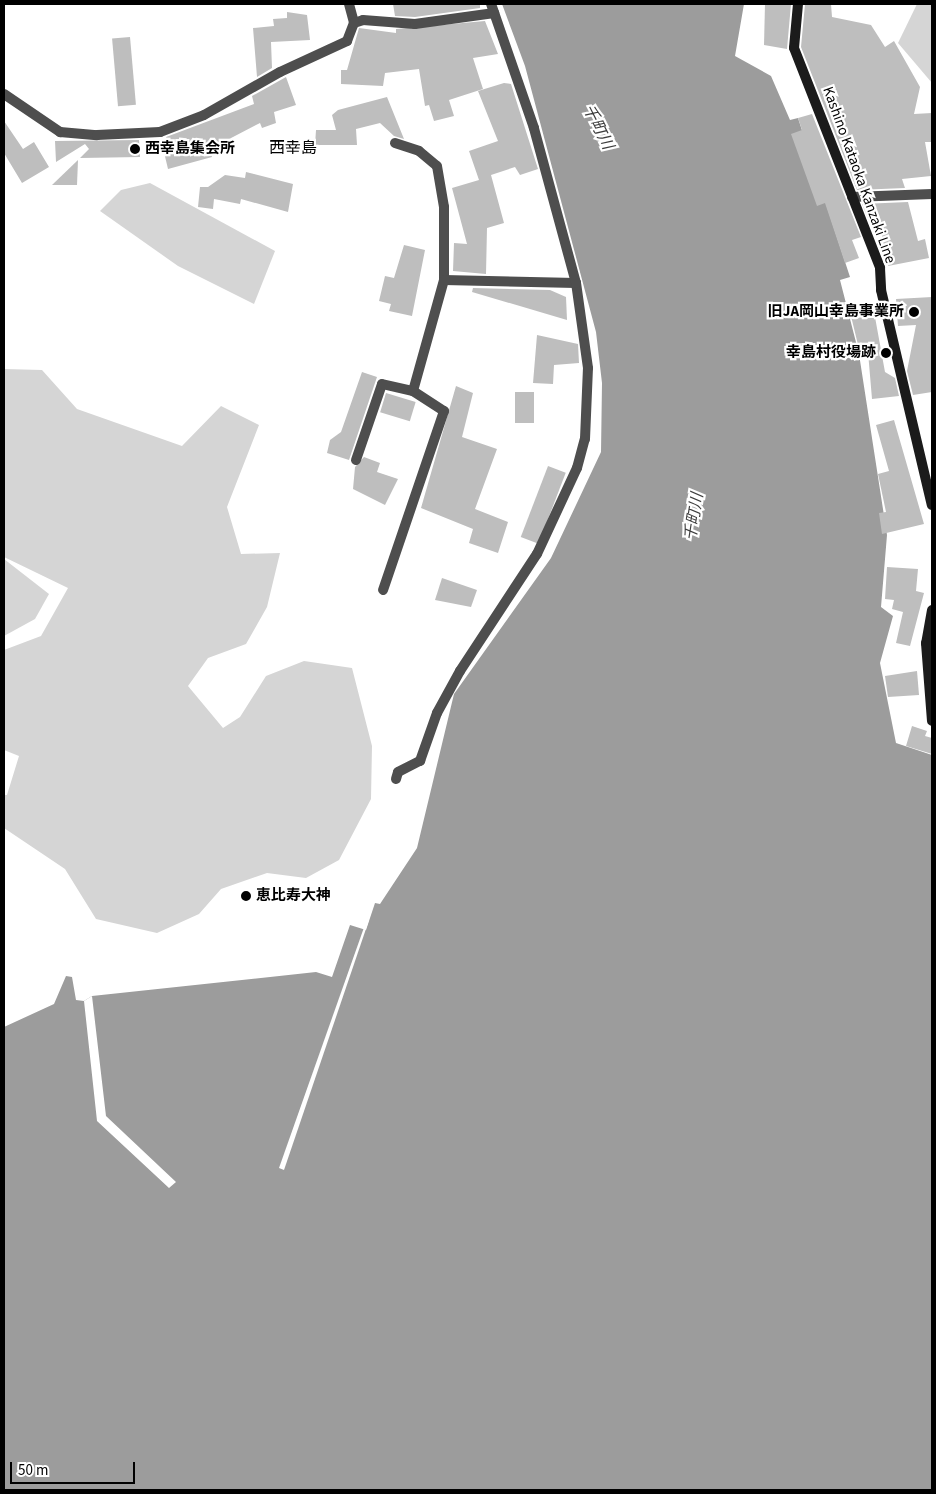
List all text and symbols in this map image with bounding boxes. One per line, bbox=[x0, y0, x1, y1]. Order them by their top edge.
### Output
street label: Kashino Kataoka Kanzaki Line bbox=[819, 84, 899, 266]
water label: 千町川 bbox=[579, 101, 617, 153]
district label: 西幸島 bbox=[269, 138, 317, 158]
place label: 西幸島集会所 bbox=[145, 140, 235, 158]
marker: 西幸島集会所 bbox=[129, 143, 141, 155]
place label: 旧JA岡山幸島事業所 bbox=[768, 303, 904, 321]
marker: 旧JA岡山幸島事業所 bbox=[908, 306, 920, 318]
place label: 幸島村役場跡 bbox=[786, 344, 876, 362]
marker: 幸島村役場跡 bbox=[880, 347, 892, 359]
water label: 千町川 bbox=[681, 492, 707, 542]
place label: 恵比寿大神 bbox=[256, 887, 331, 905]
marker: 恵比寿大神 bbox=[240, 890, 252, 902]
scale bar bbox=[12, 1452, 138, 1484]
text: 50 m bbox=[18, 1460, 48, 1481]

